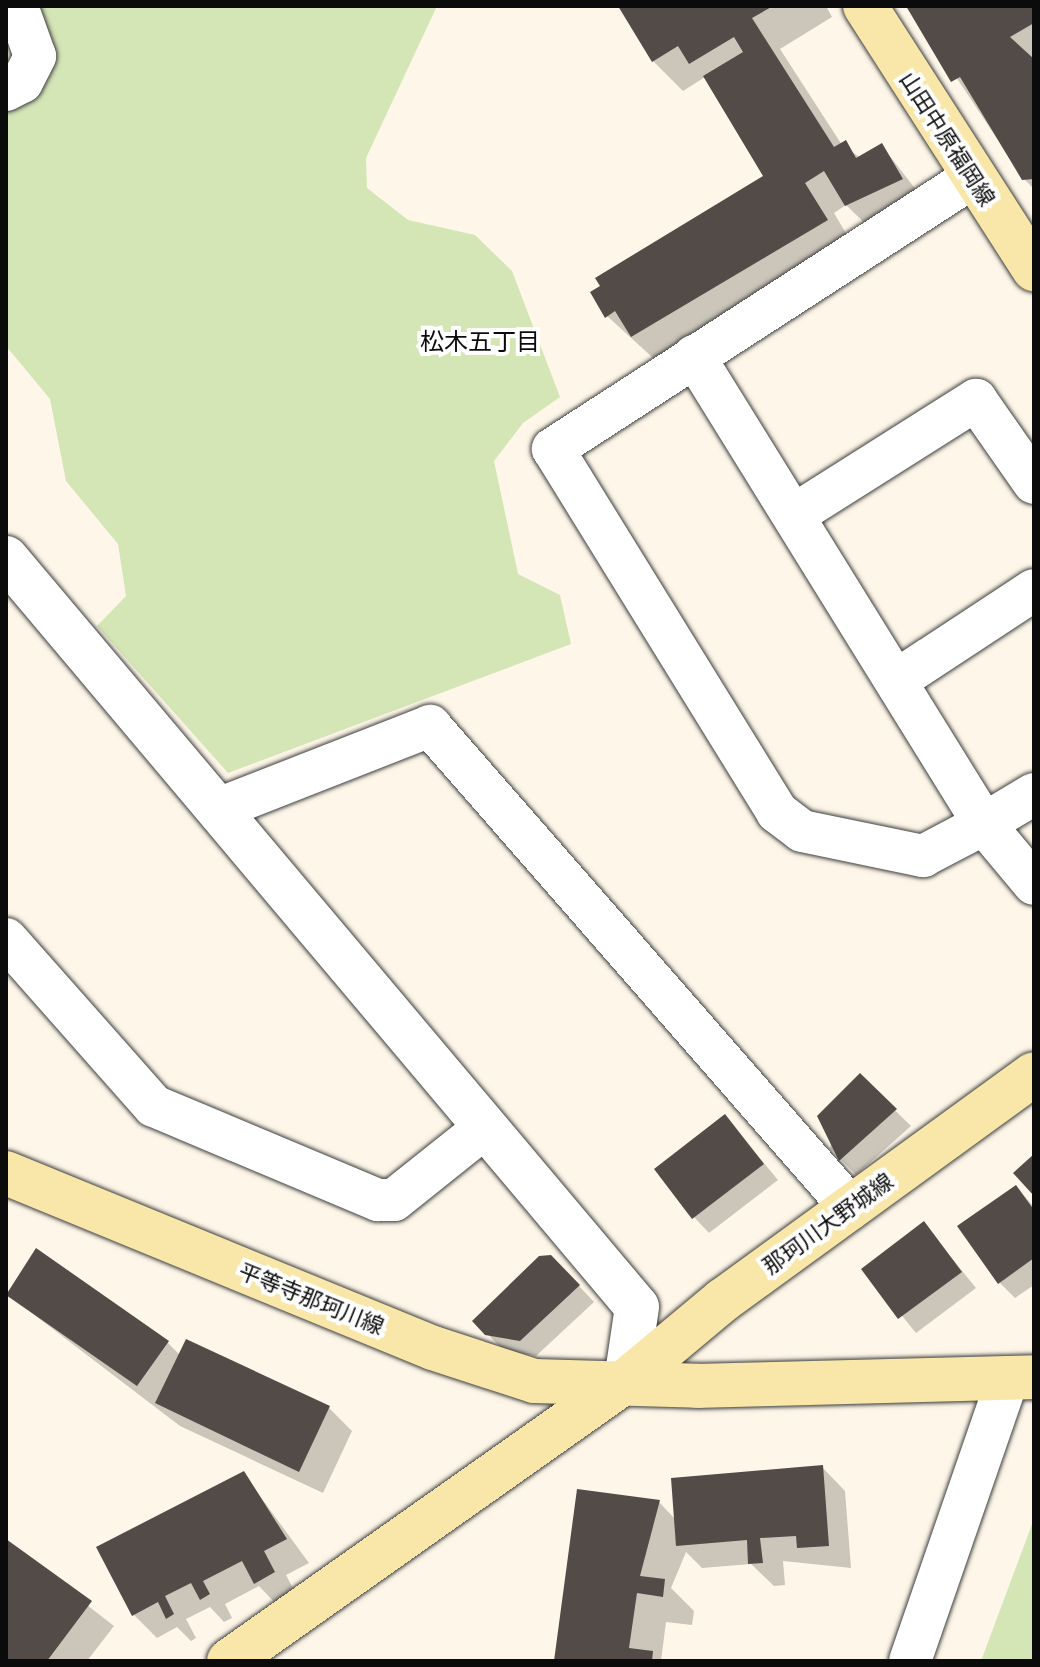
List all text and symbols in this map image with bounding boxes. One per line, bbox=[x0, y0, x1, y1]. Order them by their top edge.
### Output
street label: 山田中原福岡線 bbox=[894, 67, 1000, 211]
district label: 松木五丁目 bbox=[420, 328, 540, 356]
street label: 那珂川大野城線 bbox=[758, 1168, 898, 1280]
street label: 平等寺那珂川線 bbox=[235, 1258, 387, 1340]

